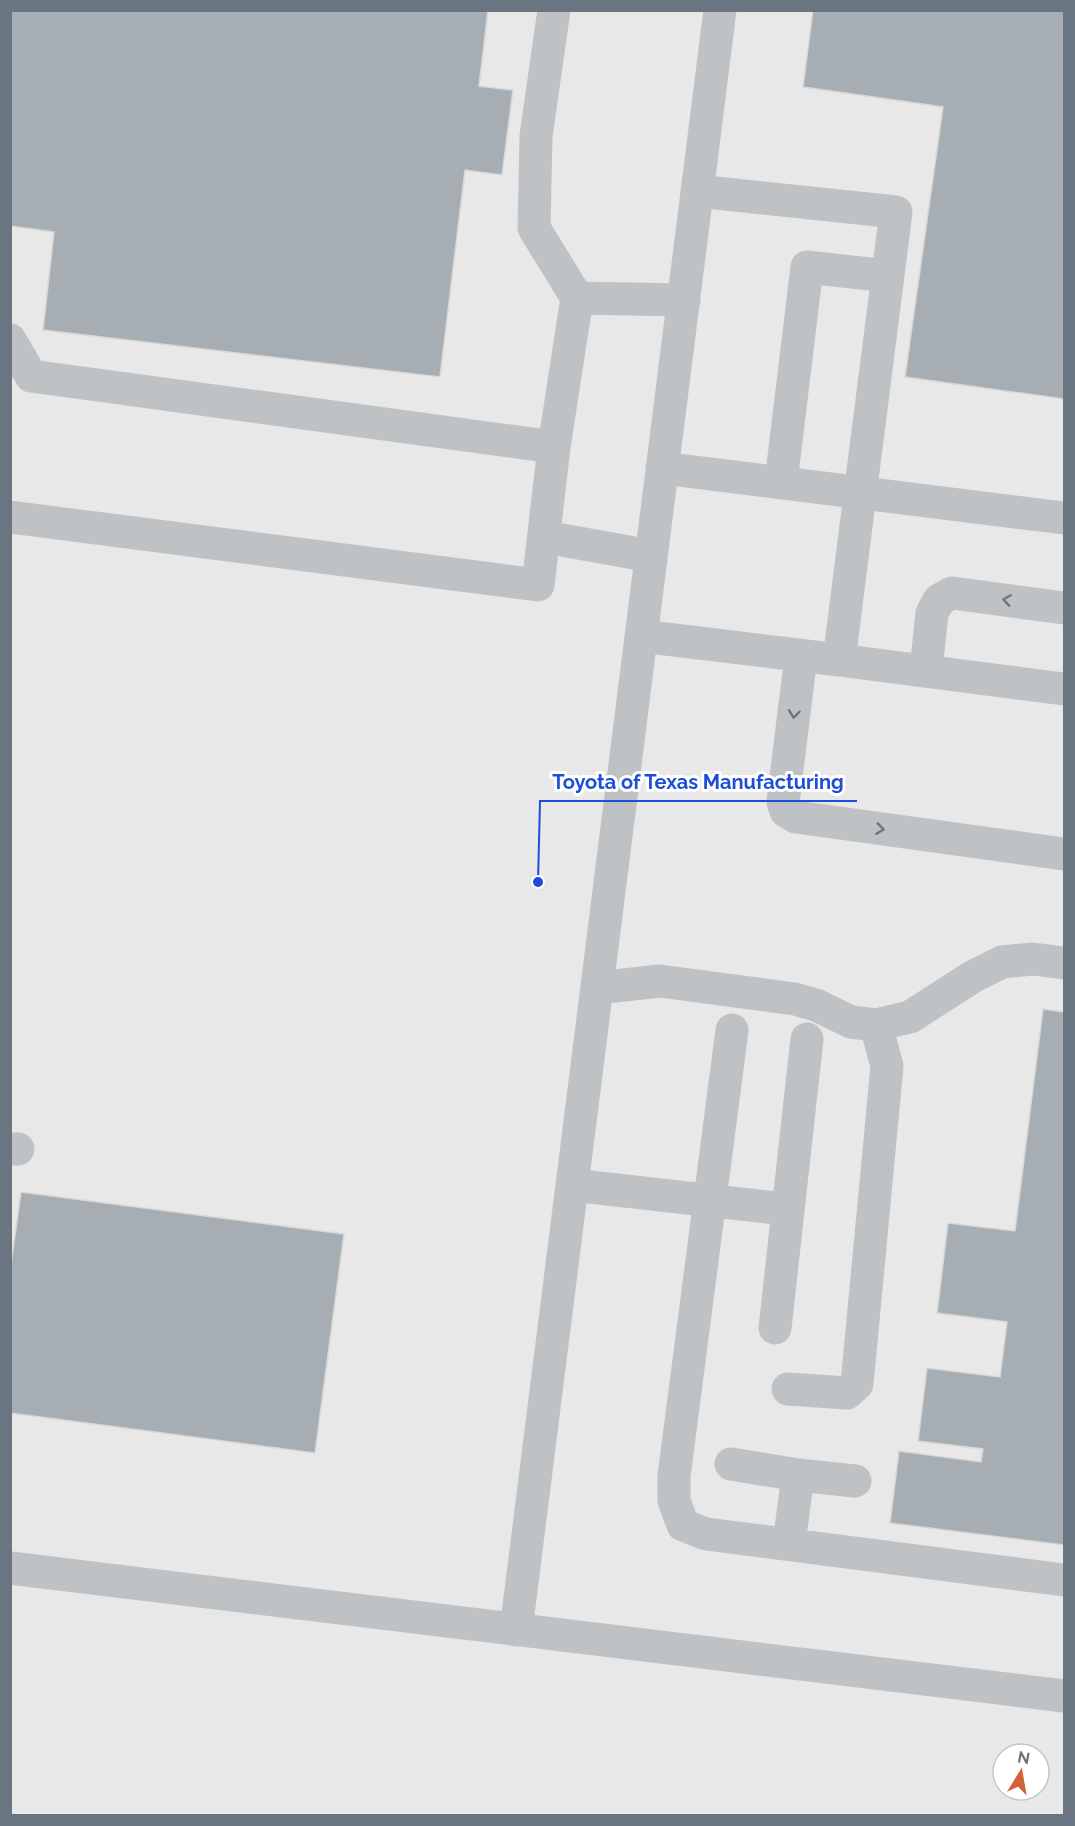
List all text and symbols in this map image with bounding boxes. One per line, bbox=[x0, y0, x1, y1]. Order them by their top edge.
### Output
one-way arrow bbox=[1002, 595, 1011, 607]
one-way arrow bbox=[788, 709, 801, 718]
callout: Toyota of Texas Manufacturing bbox=[540, 763, 857, 801]
text: Toyota of Texas Manufacturing bbox=[552, 770, 844, 794]
one-way arrow bbox=[875, 822, 885, 834]
north arrow bbox=[991, 1742, 1051, 1802]
text: N bbox=[1016, 1747, 1032, 1768]

